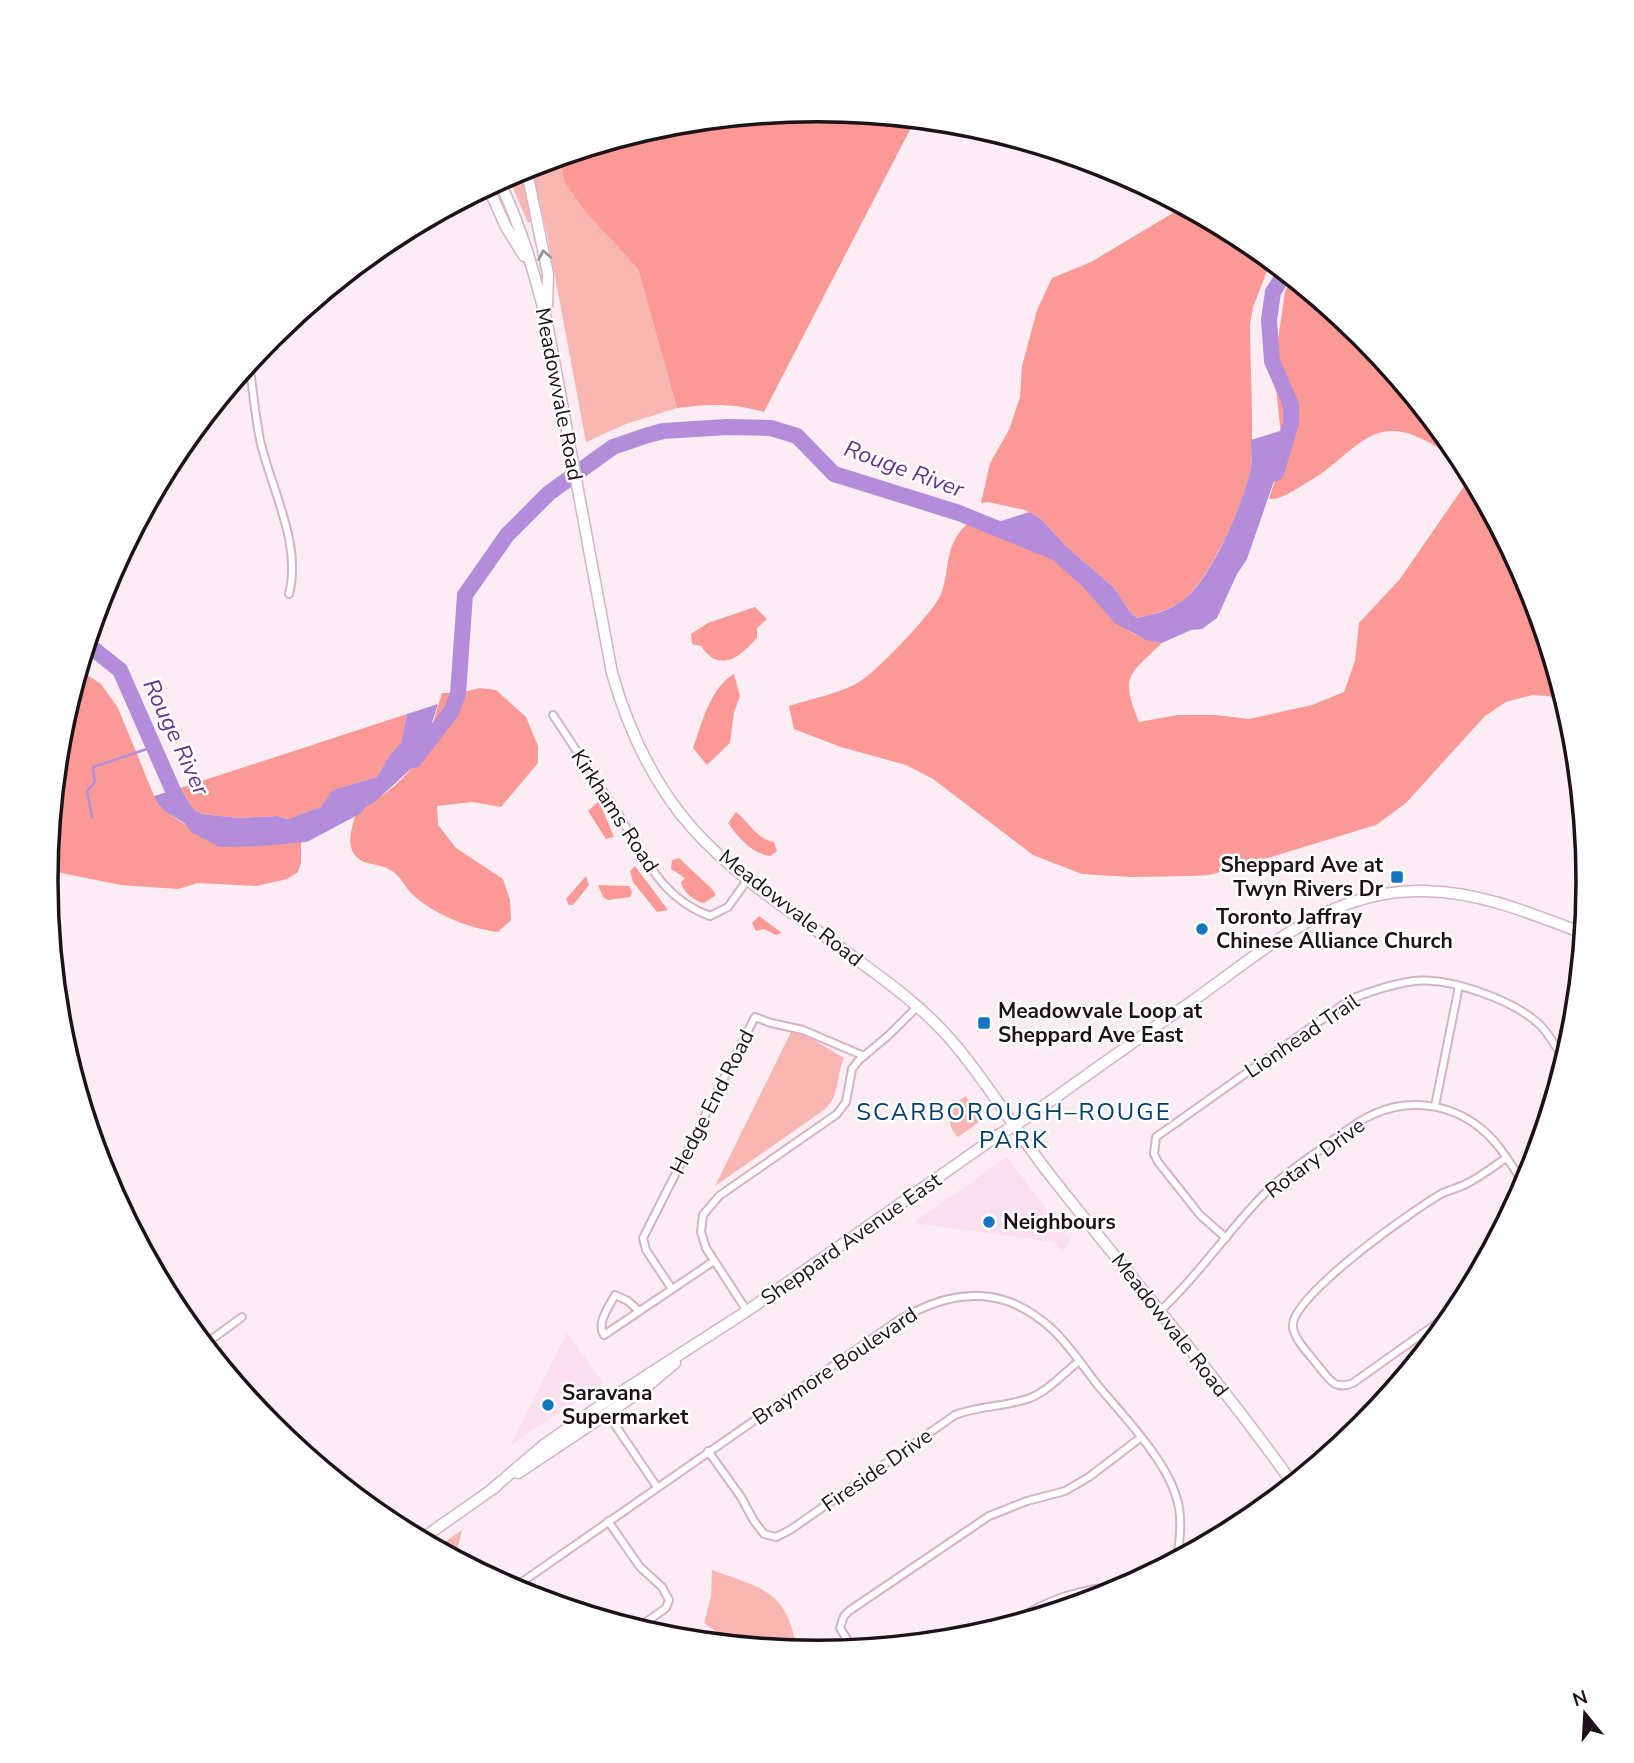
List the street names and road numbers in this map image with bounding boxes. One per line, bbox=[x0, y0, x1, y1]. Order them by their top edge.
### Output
street label: Meadowvale Road bbox=[529, 305, 589, 483]
street label: Kirkhams Road bbox=[565, 744, 665, 878]
street label: Meadowvale Road bbox=[713, 843, 869, 973]
street label: Lionhead Trail bbox=[1239, 987, 1365, 1085]
street label: Hedge End Road bbox=[663, 1025, 761, 1179]
street label: Rotary Drive bbox=[1259, 1111, 1371, 1205]
street label: Sheppard Avenue East bbox=[755, 1166, 947, 1312]
street label: Meadowvale Road bbox=[1105, 1247, 1235, 1403]
street label: Braymore Boulevard bbox=[747, 1300, 923, 1432]
street label: Fireside Drive bbox=[816, 1422, 938, 1518]

